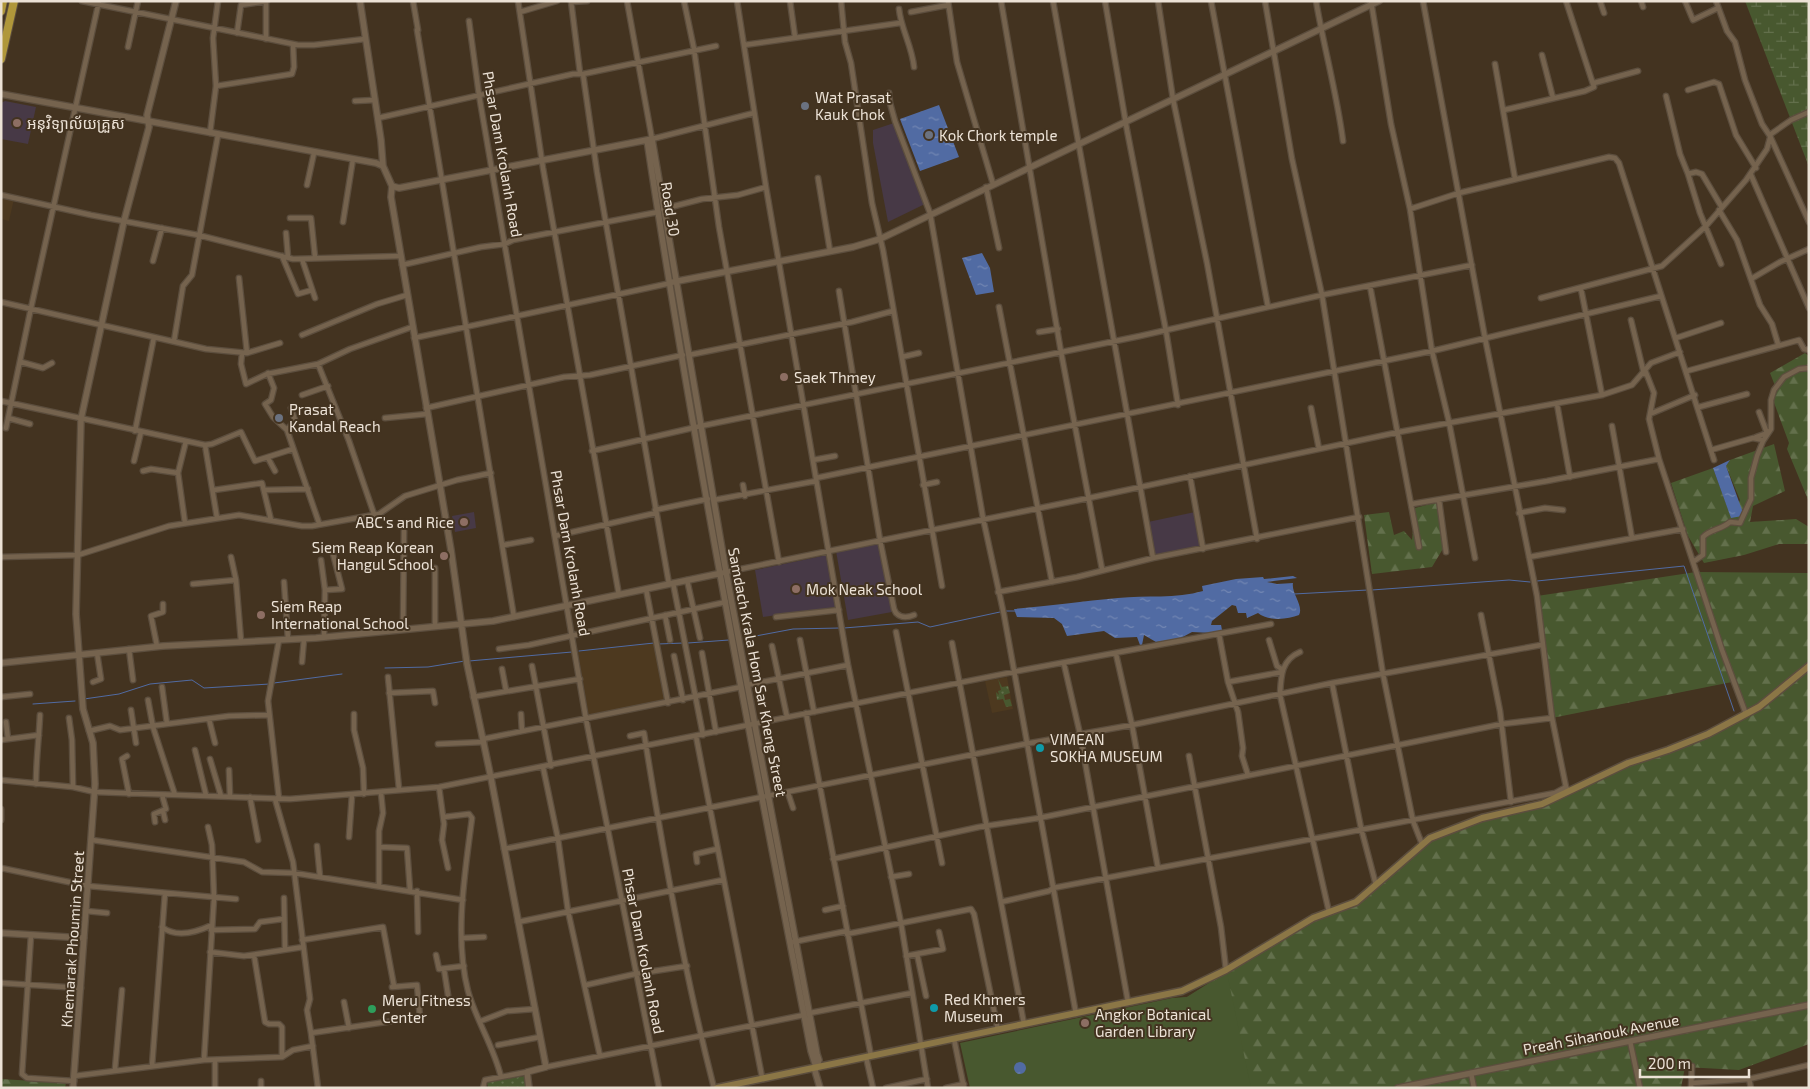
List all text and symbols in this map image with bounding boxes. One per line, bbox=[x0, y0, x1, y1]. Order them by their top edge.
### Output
street label: Phsar Dam Krolanh Road bbox=[480, 70, 526, 238]
place label: Wat Prasat Kauk Chok bbox=[815, 88, 891, 123]
marker: Wat Prasat Kauk Chok bbox=[799, 100, 811, 112]
place label: អនុវិទ្យាល័យគ្រួស bbox=[27, 114, 125, 133]
marker: អនុវិទ្យាល័យគ្រួស bbox=[11, 117, 23, 129]
place label: Kok Chork temple bbox=[939, 126, 1058, 144]
marker: Kok Chork temple bbox=[923, 129, 935, 141]
street label: Road 30 bbox=[658, 180, 684, 238]
place label: Saek Thmey bbox=[794, 368, 876, 386]
marker: Saek Thmey bbox=[778, 371, 790, 383]
place label: Prasat Kandal Reach bbox=[289, 400, 381, 435]
marker: Prasat Kandal Reach bbox=[273, 412, 285, 424]
street label: Phsar Dam Krolanh Road bbox=[548, 469, 594, 637]
place label: ABC's and Rice bbox=[356, 513, 454, 531]
marker: ABC's and Rice bbox=[458, 516, 470, 528]
place label: Siem Reap Korean Hangul School bbox=[312, 538, 435, 573]
street label: Samdach Krala Hom Sar Kheng Street bbox=[725, 546, 791, 798]
marker: Siem Reap Korean Hangul School bbox=[438, 550, 450, 562]
place label: Mok Neak School bbox=[806, 580, 923, 598]
marker: Mok Neak School bbox=[790, 583, 802, 595]
place label: Siem Reap International School bbox=[271, 597, 409, 632]
marker: Siem Reap International School bbox=[255, 609, 267, 621]
place label: VIMEAN SOKHA MUSEUM bbox=[1050, 730, 1163, 765]
marker: VIMEAN SOKHA MUSEUM bbox=[1034, 742, 1046, 754]
street label: Khemarak Phoumin Street bbox=[57, 850, 87, 1028]
street label: Phsar Dam Krolanh Road bbox=[619, 867, 669, 1035]
place label: Red Khmers Museum bbox=[944, 990, 1026, 1025]
place label: Meru Fitness Center bbox=[382, 991, 471, 1026]
marker: Red Khmers Museum bbox=[928, 1002, 940, 1014]
marker: Meru Fitness Center bbox=[366, 1003, 378, 1015]
place label: Angkor Botanical Garden Library bbox=[1095, 1005, 1211, 1040]
street label: Preah Sihanouk Avenue bbox=[1521, 1010, 1681, 1058]
marker: Angkor Botanical Garden Library bbox=[1079, 1017, 1091, 1029]
scale bar bbox=[1640, 1046, 1749, 1078]
text: 200 m bbox=[1648, 1054, 1691, 1072]

